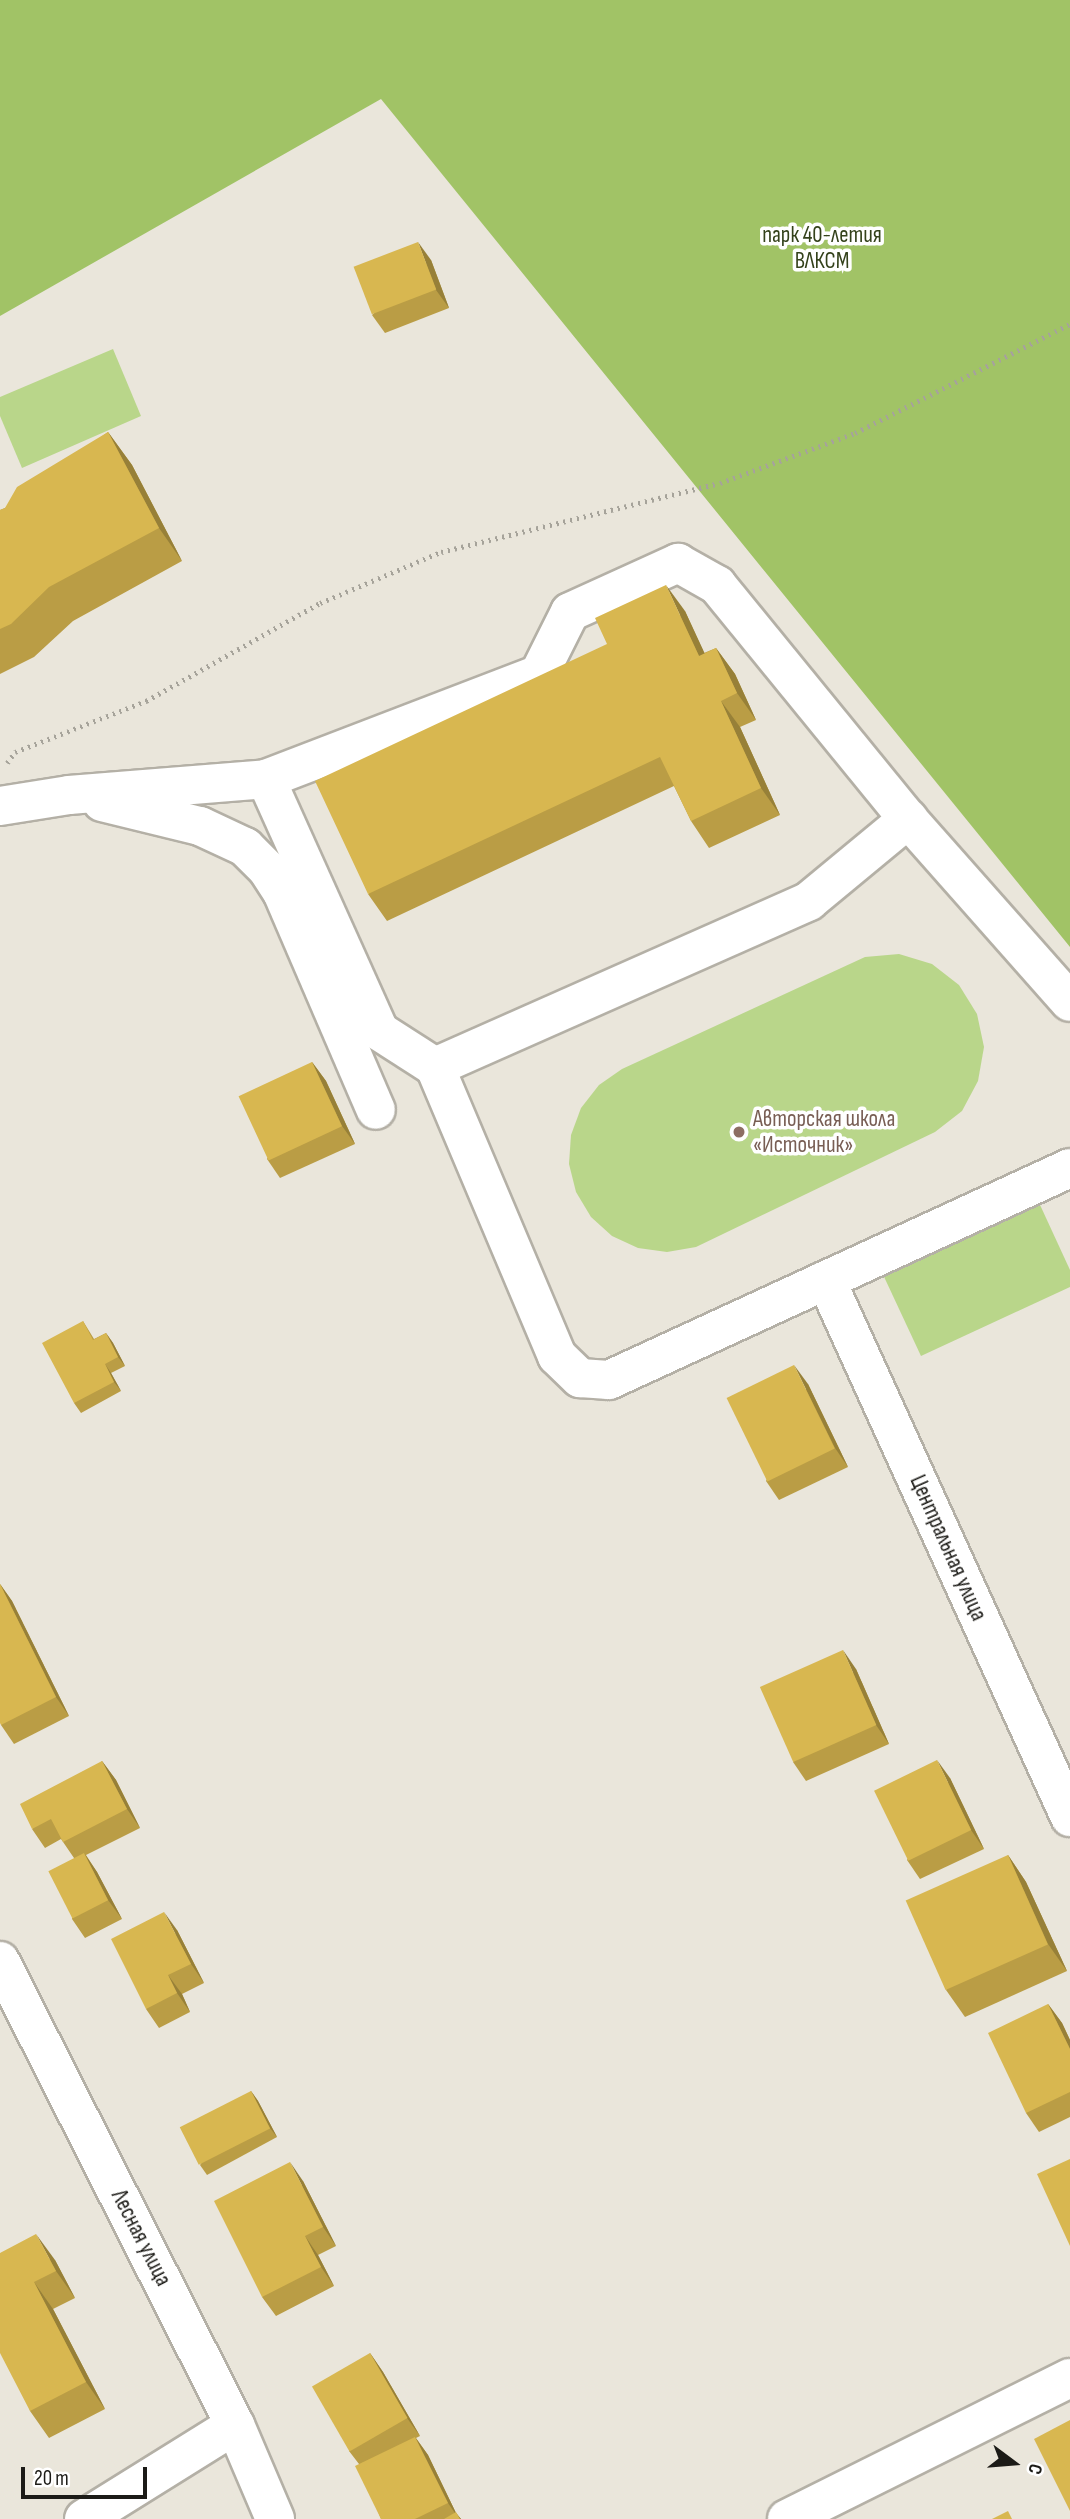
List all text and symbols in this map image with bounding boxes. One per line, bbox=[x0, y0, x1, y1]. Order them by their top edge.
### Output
park label: парк 40-летия ВЛКСМ bbox=[762, 221, 882, 275]
place label: Авторская школа «Источник» bbox=[753, 1105, 895, 1159]
marker: Авторская школа «Источник» bbox=[731, 1124, 747, 1140]
street label: Центральная улица bbox=[904, 1471, 992, 1625]
street label: Лесная улица bbox=[105, 2185, 177, 2291]
north arrow bbox=[979, 2428, 1049, 2498]
scale bar bbox=[24, 2452, 150, 2496]
text: С bbox=[1022, 2461, 1047, 2477]
text: 20 m bbox=[34, 2466, 69, 2491]

